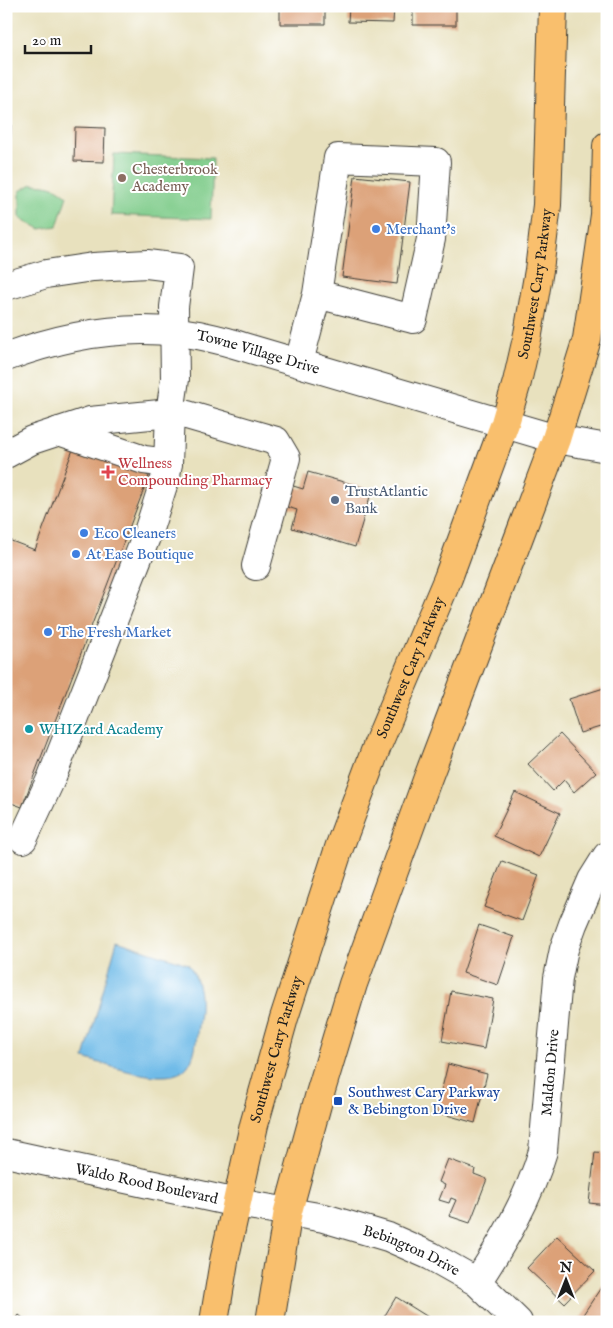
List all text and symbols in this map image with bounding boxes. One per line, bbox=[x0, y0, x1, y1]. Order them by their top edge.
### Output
scale bar bbox=[25, 22, 91, 54]
text: 20 m bbox=[32, 31, 62, 50]
place label: Chesterbrook Academy bbox=[131, 160, 219, 196]
marker: Chesterbrook Academy bbox=[116, 172, 128, 184]
street label: Southwest Cary Parkway bbox=[514, 207, 557, 361]
place label: Merchant's bbox=[386, 220, 456, 239]
marker: Merchant's bbox=[370, 223, 382, 235]
street label: Towne Village Drive bbox=[195, 326, 322, 379]
place label: Wellness Compounding Pharmacy bbox=[118, 454, 273, 490]
marker: Wellness Compounding Pharmacy bbox=[102, 466, 114, 478]
place label: TrustAtlantic Bank bbox=[345, 482, 428, 518]
marker: TrustAtlantic Bank bbox=[329, 494, 341, 506]
place label: Eco Cleaners bbox=[94, 524, 176, 543]
marker: Eco Cleaners bbox=[78, 527, 90, 539]
place label: At Ease Boutique bbox=[85, 545, 194, 564]
marker: At Ease Boutique bbox=[70, 548, 82, 560]
street label: Southwest Cary Parkway bbox=[372, 593, 449, 741]
place label: The Fresh Market bbox=[58, 623, 171, 642]
marker: The Fresh Market bbox=[42, 626, 54, 638]
place label: WHIZard Academy bbox=[39, 720, 164, 739]
marker: WHIZard Academy bbox=[23, 723, 35, 735]
street label: Southwest Cary Parkway bbox=[246, 973, 307, 1125]
street label: Maldon Drive bbox=[537, 1028, 564, 1117]
place label: Southwest Cary Parkway & Bebington Drive bbox=[348, 1083, 501, 1119]
marker: Southwest Cary Parkway & Bebington Drive bbox=[332, 1095, 344, 1107]
street label: Waldo Rood Boulevard bbox=[74, 1159, 221, 1209]
street label: Bebington Drive bbox=[361, 1221, 463, 1280]
north arrow bbox=[540, 1256, 590, 1306]
text: N bbox=[559, 1259, 572, 1277]

